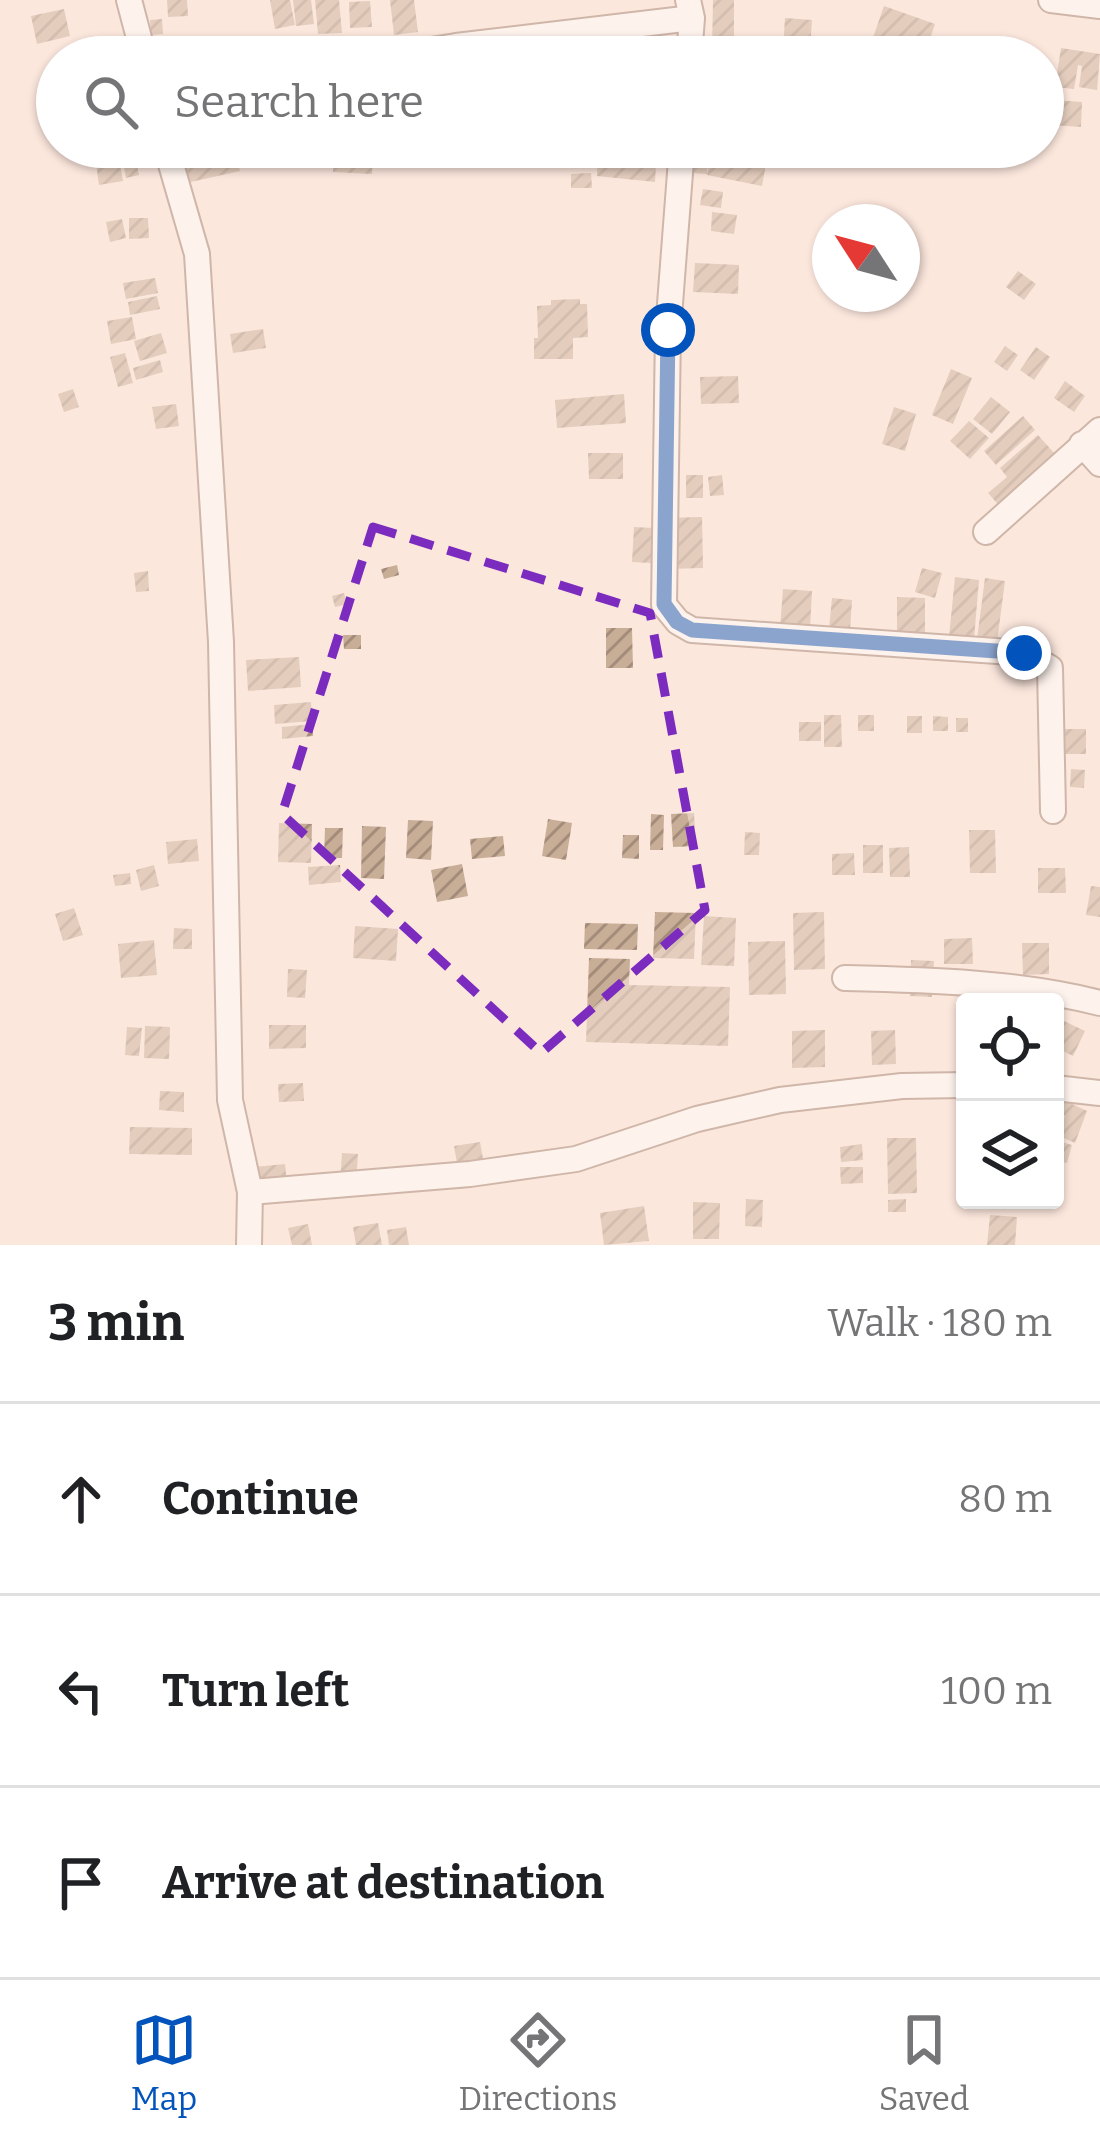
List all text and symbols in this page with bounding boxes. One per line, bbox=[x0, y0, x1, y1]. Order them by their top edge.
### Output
search box bbox=[36, 36, 1064, 168]
icon: search bbox=[78, 69, 144, 135]
text: Search here bbox=[174, 75, 424, 129]
north arrow bbox=[812, 204, 920, 312]
route start bbox=[641, 303, 695, 357]
route end bbox=[997, 626, 1051, 680]
map controls bbox=[956, 993, 1064, 1209]
button: locate bbox=[956, 993, 1064, 1101]
button: layers bbox=[956, 1101, 1064, 1209]
text: 3 min bbox=[48, 1292, 184, 1354]
text: Walk · 180 m bbox=[828, 1300, 1052, 1346]
icon: ahead bbox=[48, 1466, 114, 1532]
text: Continue bbox=[162, 1472, 359, 1526]
text: 80 m bbox=[959, 1476, 1052, 1522]
icon: left bbox=[48, 1658, 114, 1724]
text: Turn left bbox=[162, 1664, 349, 1718]
text: 100 m bbox=[941, 1668, 1052, 1714]
icon: arrive bbox=[48, 1850, 114, 1916]
text: Arrive at destination bbox=[162, 1856, 604, 1910]
tab: Map bbox=[131, 2007, 197, 2119]
tab: Directions bbox=[459, 2007, 617, 2119]
tab: Saved bbox=[879, 2007, 969, 2119]

